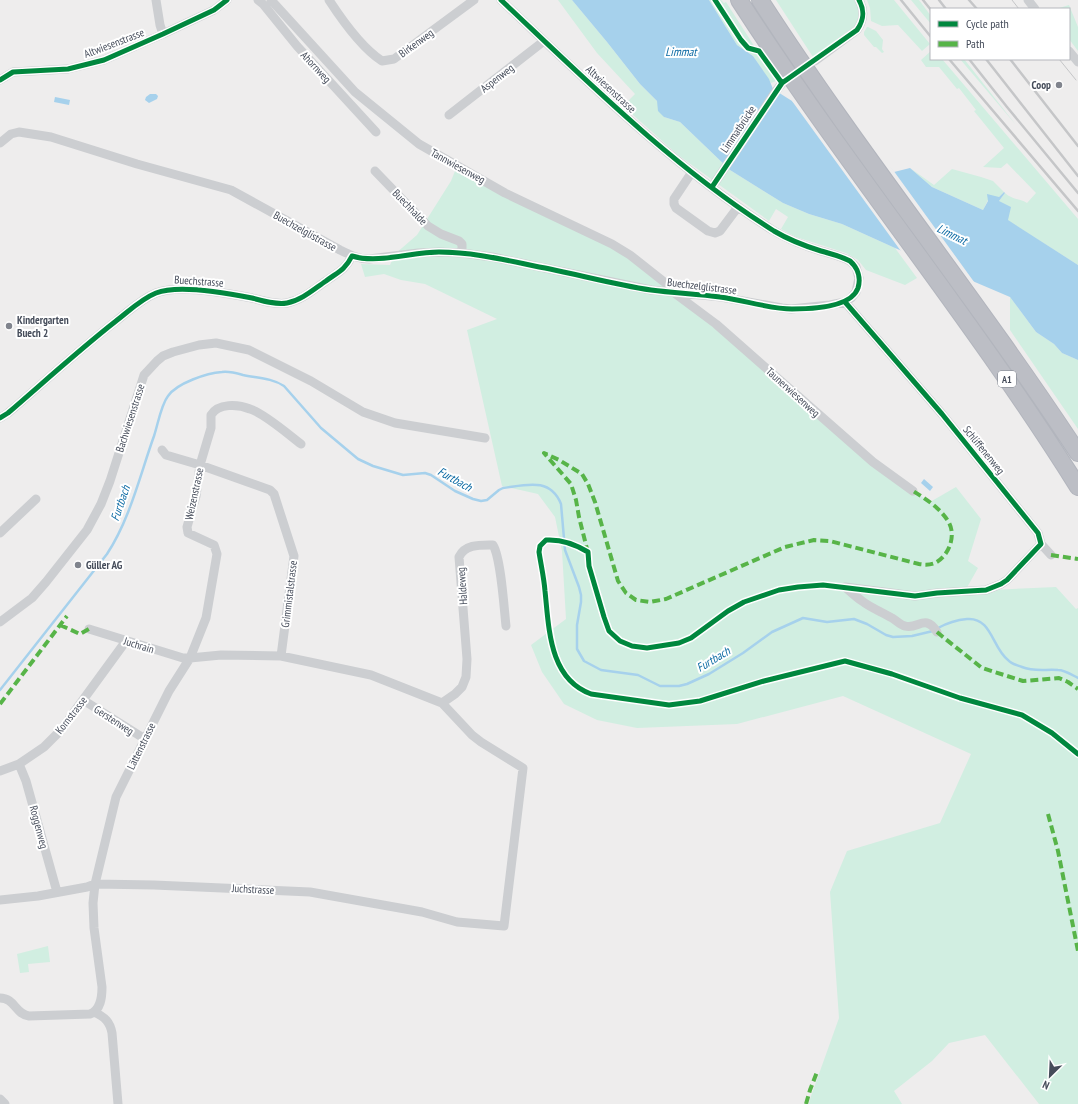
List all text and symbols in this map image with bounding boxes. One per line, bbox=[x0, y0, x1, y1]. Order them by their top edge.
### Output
legend bbox=[930, 8, 1070, 60]
text: Cycle path bbox=[966, 16, 1009, 31]
street label: Altwiesenstrasse bbox=[82, 25, 147, 61]
street label: Birkenweg bbox=[396, 26, 436, 60]
text: Path bbox=[966, 36, 984, 51]
water label: Limmat bbox=[665, 44, 698, 59]
street label: Ahornweg bbox=[298, 48, 334, 86]
street label: Aspenweg bbox=[477, 60, 517, 95]
street label: Altwiesenstrasse bbox=[583, 62, 639, 116]
place label: Coop bbox=[1032, 78, 1051, 92]
marker: Coop bbox=[1054, 80, 1064, 90]
street label: Limmatbrücke bbox=[717, 102, 759, 155]
street label: Tannwiesenweg bbox=[428, 145, 488, 187]
street label: Buechhalde bbox=[390, 186, 431, 228]
street label: Buechzelglistrasse bbox=[271, 208, 339, 254]
water label: Limmat bbox=[935, 220, 971, 248]
street label: Buechstrasse bbox=[174, 272, 225, 290]
street label: Buechzelglistrasse bbox=[666, 275, 738, 297]
place label: Kindergarten Buech 2 bbox=[17, 313, 69, 340]
marker: Kindergarten Buech 2 bbox=[4, 321, 14, 331]
street label: Taunerwiesenweg bbox=[763, 364, 823, 420]
road number: A1 bbox=[998, 371, 1016, 387]
street label: Bachwiesenstrasse bbox=[112, 382, 148, 454]
street label: Schliffenenweg bbox=[960, 423, 1008, 477]
water label: Furtbach bbox=[435, 464, 475, 495]
street label: Weizenstrasse bbox=[182, 466, 206, 522]
water label: Furtbach bbox=[107, 483, 133, 523]
place label: Güller AG bbox=[86, 558, 123, 572]
street label: Grimmistalstrasse bbox=[278, 559, 300, 628]
marker: Güller AG bbox=[73, 560, 83, 570]
street label: Haldeweg bbox=[454, 566, 470, 605]
street label: Juchrain bbox=[121, 634, 156, 656]
water label: Furtbach bbox=[693, 643, 733, 675]
street label: Kornstrasse bbox=[52, 693, 90, 737]
street label: Gerstenweg bbox=[91, 702, 137, 738]
street label: Lättenstrasse bbox=[124, 720, 159, 772]
street label: Roggenweg bbox=[27, 804, 52, 850]
street label: Juchstrasse bbox=[230, 881, 275, 897]
north arrow bbox=[1030, 1056, 1070, 1096]
text: N bbox=[1040, 1078, 1051, 1093]

